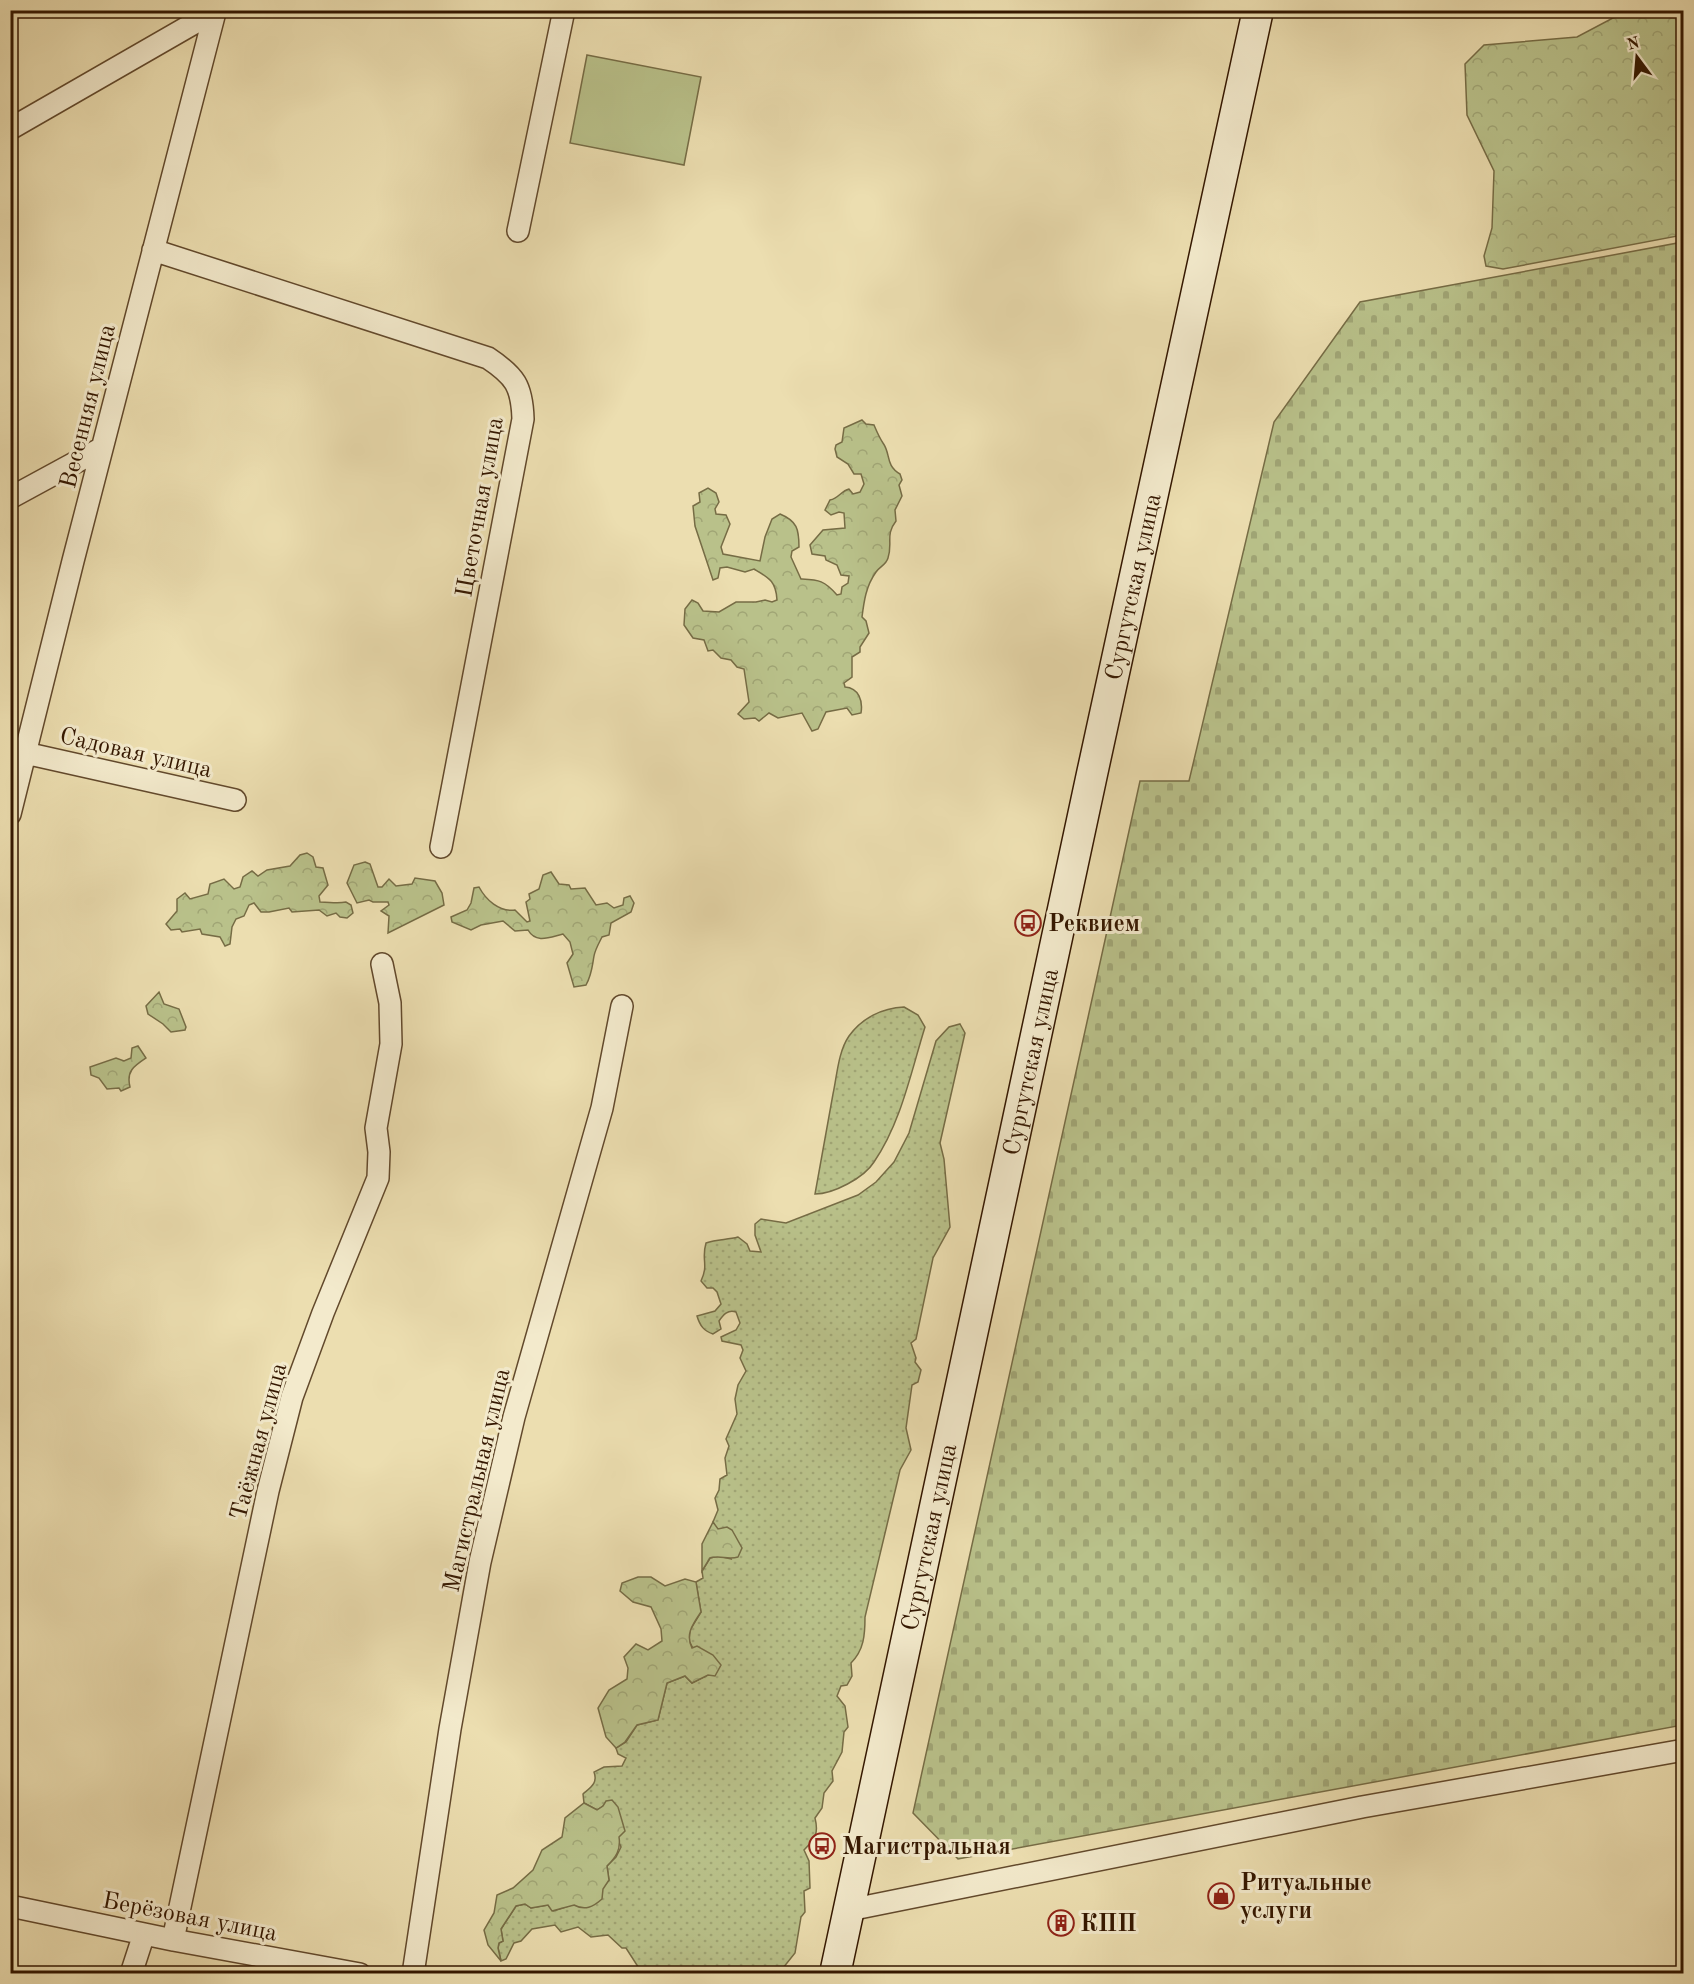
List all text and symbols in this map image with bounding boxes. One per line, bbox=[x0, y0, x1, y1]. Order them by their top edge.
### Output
north arrow bbox=[1607, 27, 1667, 87]
text: N bbox=[1625, 35, 1642, 54]
street label: Весенняя улица bbox=[57, 322, 121, 491]
street label: Цветочная улица bbox=[453, 415, 509, 599]
street label: Сургутская улица bbox=[1103, 491, 1167, 683]
street label: Садовая улица bbox=[57, 725, 214, 783]
bus stop icon: Реквием bbox=[1013, 908, 1043, 938]
place label: Реквием bbox=[1048, 913, 1140, 937]
street label: Сургутская улица bbox=[1001, 966, 1064, 1158]
street label: Таёжная улица bbox=[227, 1360, 292, 1523]
street label: Магистральная улица bbox=[440, 1366, 515, 1595]
street label: Сургутская улица bbox=[899, 1441, 962, 1633]
bus stop icon: Магистральная bbox=[807, 1831, 837, 1861]
place label: Магистральная bbox=[842, 1836, 1011, 1860]
place label: Ритуальные услуги bbox=[1240, 1872, 1372, 1924]
shop icon: Ритуальные услуги bbox=[1206, 1881, 1236, 1911]
street label: Берёзовая улица bbox=[100, 1889, 279, 1947]
building icon: КПП bbox=[1046, 1908, 1076, 1938]
place label: КПП bbox=[1080, 1913, 1137, 1937]

